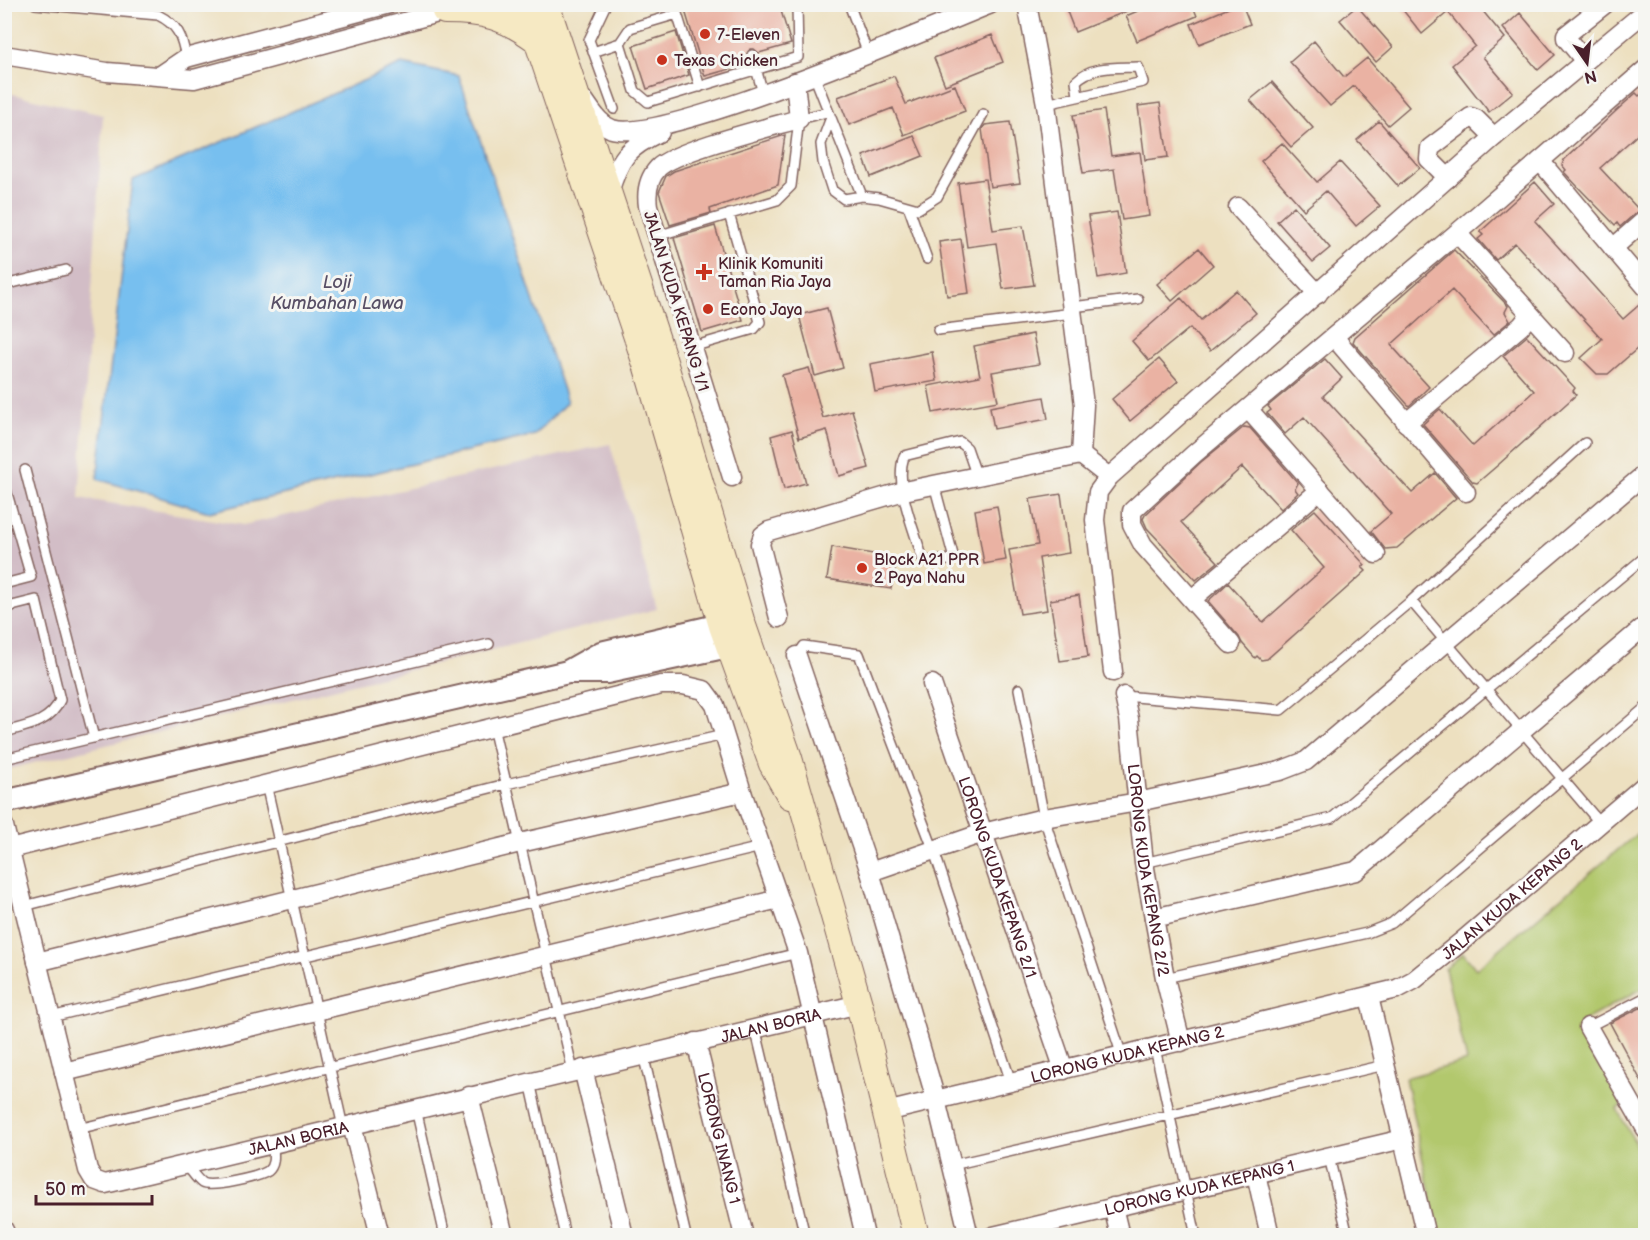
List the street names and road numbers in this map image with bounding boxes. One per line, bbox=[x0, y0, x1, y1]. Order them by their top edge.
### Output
street label: JALAN KUDA KEPANG 1/1 bbox=[639, 209, 712, 394]
street label: LORONG KUDA KEPANG 2/2 bbox=[1123, 763, 1173, 979]
street label: LORONG KUDA KEPANG 2/1 bbox=[953, 775, 1040, 981]
street label: JALAN KUDA KEPANG 2 bbox=[1439, 835, 1587, 964]
street label: JALAN BORIA bbox=[719, 1005, 823, 1048]
street label: LORONG KUDA KEPANG 2 bbox=[1029, 1023, 1226, 1088]
street label: LORONG INANG 1 bbox=[693, 1071, 744, 1206]
street label: JALAN BORIA bbox=[247, 1118, 351, 1160]
street label: LORONG KUDA KEPANG 1 bbox=[1103, 1157, 1296, 1220]

